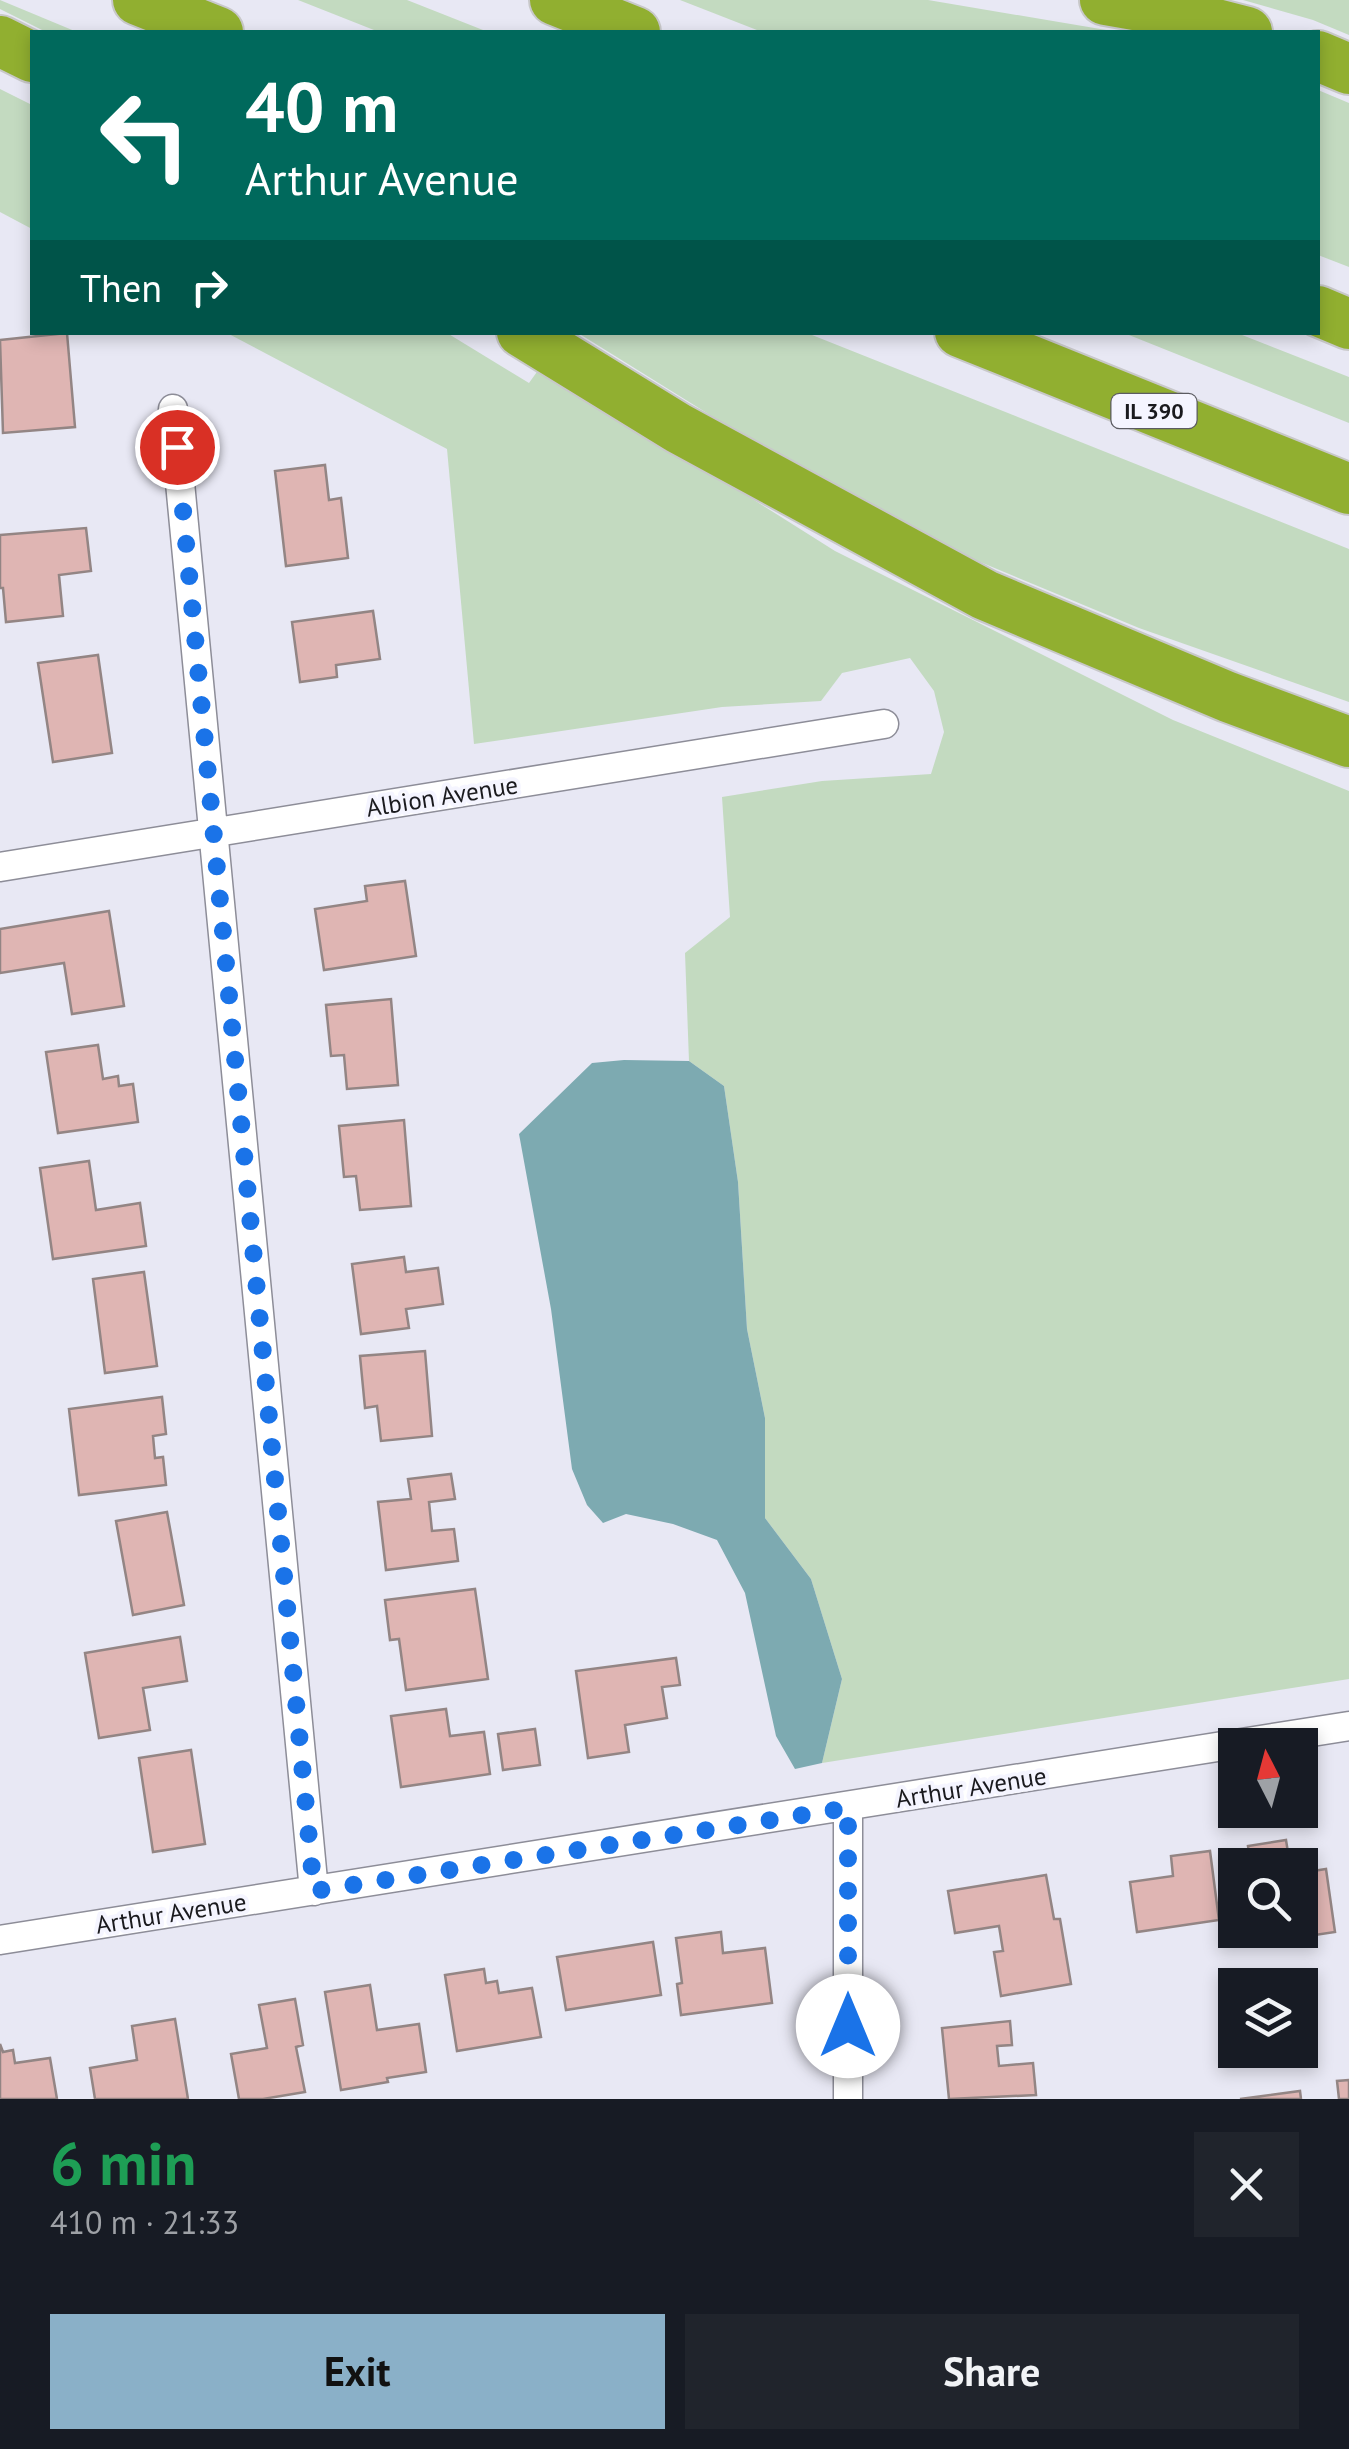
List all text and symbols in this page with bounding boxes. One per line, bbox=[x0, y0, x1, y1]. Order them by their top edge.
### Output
text: 40 m bbox=[245, 61, 398, 151]
icon: left bbox=[80, 70, 210, 200]
text: Arthur Avenue bbox=[245, 149, 519, 207]
icon: right bbox=[182, 260, 237, 315]
text: Then bbox=[80, 263, 162, 312]
road number: IL 390 bbox=[1112, 394, 1196, 428]
pin bbox=[135, 405, 220, 490]
icon: arrive bbox=[150, 420, 205, 475]
street label: Albion Avenue bbox=[364, 768, 520, 824]
north arrow bbox=[1218, 1728, 1318, 1828]
map controls bbox=[1218, 1728, 1318, 2068]
street label: Arthur Avenue bbox=[893, 1759, 1049, 1815]
button: search bbox=[1218, 1848, 1318, 1948]
street label: Arthur Avenue bbox=[93, 1885, 249, 1941]
button: layers bbox=[1218, 1968, 1318, 2068]
position arrow bbox=[796, 1974, 900, 2078]
text: 6 min bbox=[50, 2124, 196, 2202]
button: close bbox=[1194, 2132, 1299, 2237]
text: 410 m · 21:33 bbox=[50, 2201, 239, 2243]
button: Exit bbox=[50, 2314, 665, 2429]
button: Share bbox=[685, 2314, 1299, 2429]

